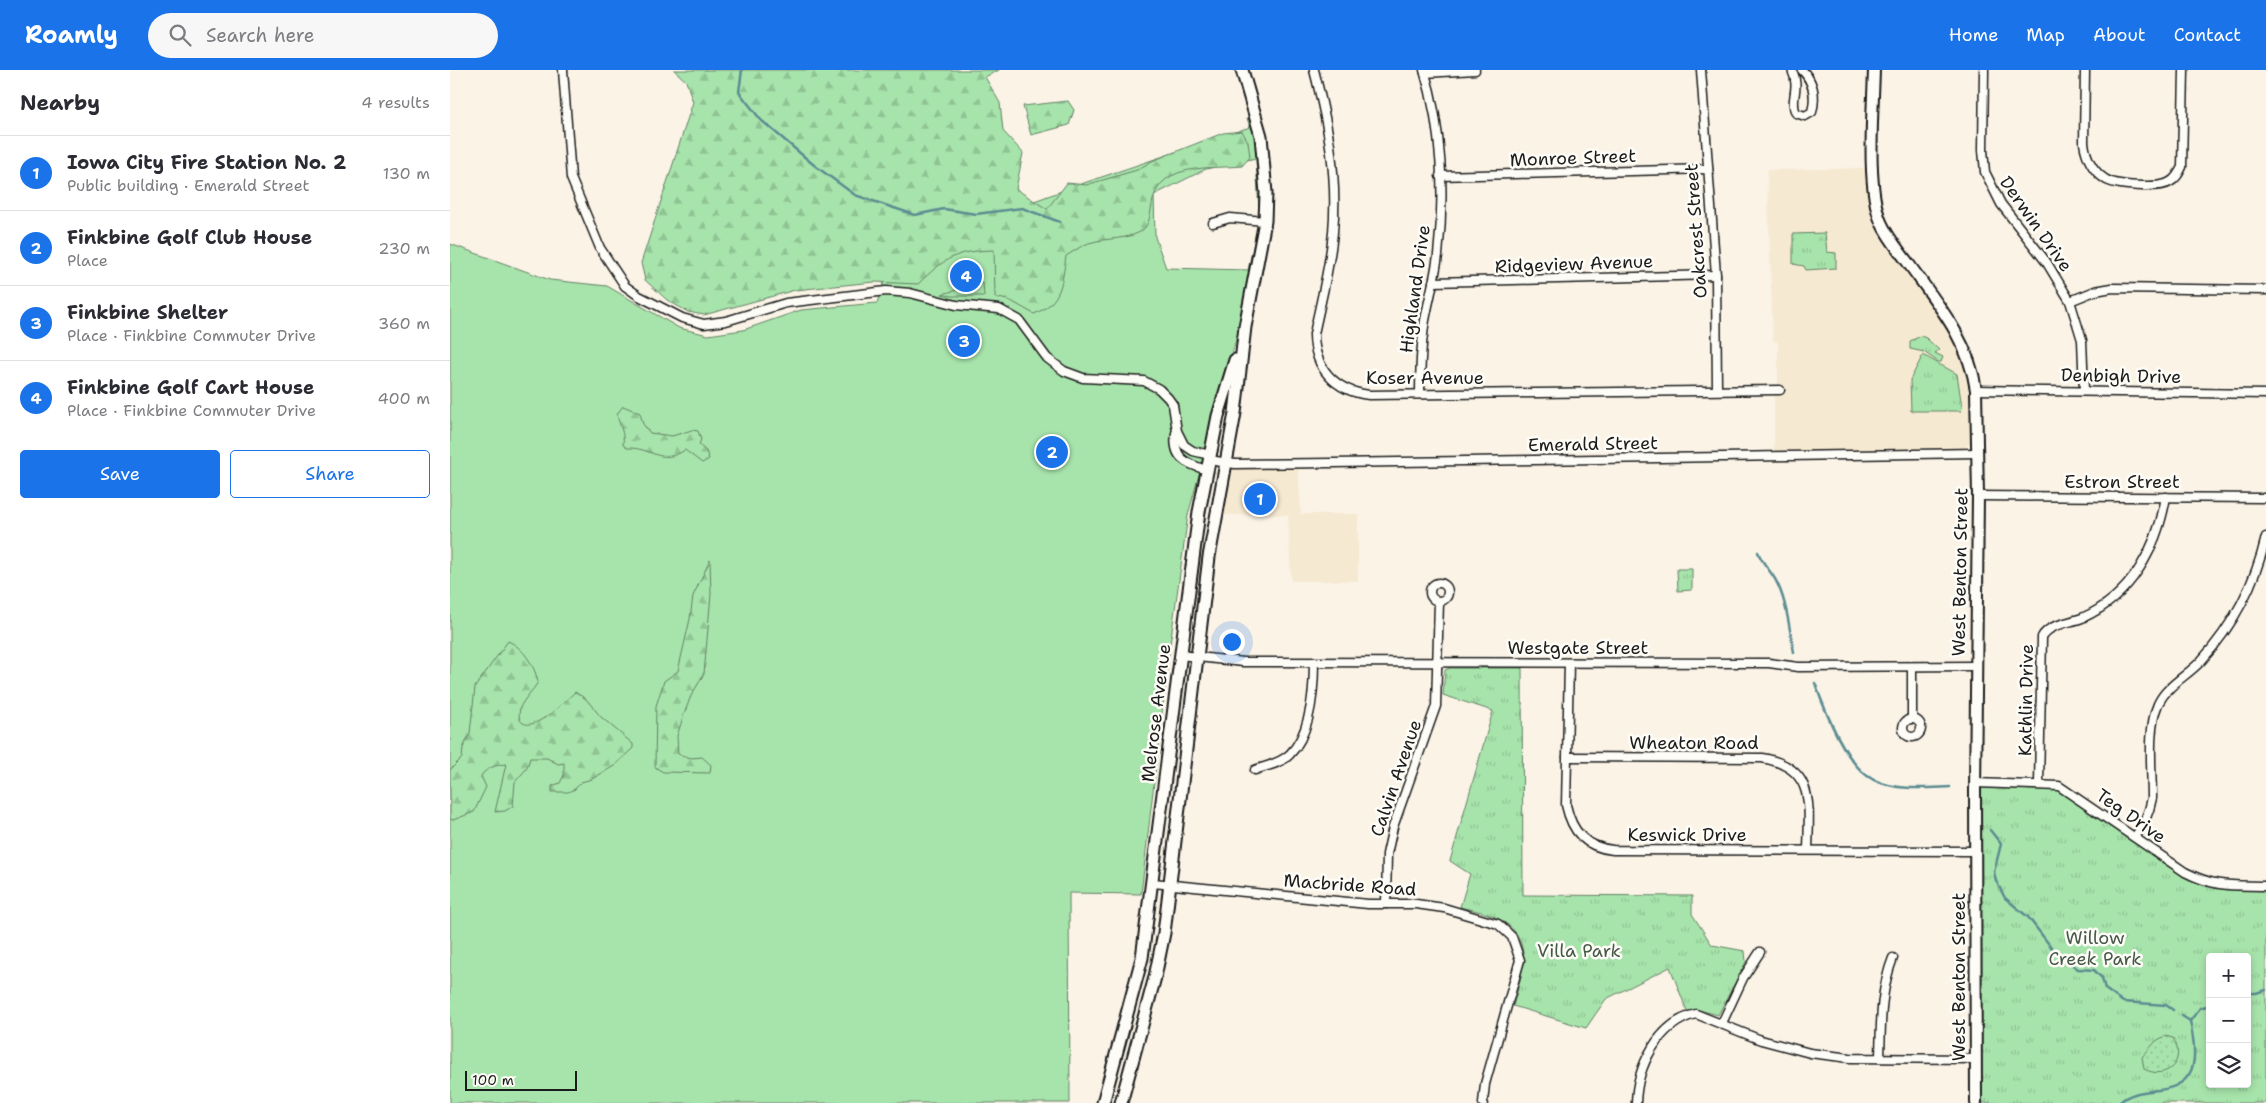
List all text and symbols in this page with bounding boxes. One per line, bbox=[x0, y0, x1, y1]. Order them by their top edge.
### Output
search box bbox=[148, 13, 498, 58]
text: Roamly bbox=[25, 19, 118, 51]
icon: search bbox=[166, 21, 194, 49]
text: Search here bbox=[206, 23, 315, 48]
text: Home bbox=[1949, 23, 1998, 47]
text: Map bbox=[2026, 23, 2065, 47]
text: About bbox=[2093, 23, 2146, 47]
text: Contact bbox=[2174, 23, 2241, 47]
text: Nearby bbox=[20, 89, 100, 117]
text: 4 results bbox=[361, 92, 430, 113]
street label: Monroe Street bbox=[1509, 144, 1637, 172]
text: Iowa City Fire Station No. 2 bbox=[67, 150, 346, 175]
text: 1 bbox=[32, 163, 40, 184]
text: 130 m bbox=[383, 163, 430, 184]
street label: Oakcrest Street bbox=[1679, 163, 1713, 299]
street label: Derwin Drive bbox=[1994, 171, 2078, 277]
text: Public building · Emerald Street bbox=[67, 175, 310, 196]
street label: Highland Drive bbox=[1394, 223, 1436, 355]
text: Finkbine Golf Club House bbox=[67, 225, 312, 250]
text: 2 bbox=[30, 238, 42, 259]
text: 230 m bbox=[378, 238, 430, 259]
street label: Ridgeview Avenue bbox=[1494, 249, 1654, 279]
text: Place bbox=[67, 250, 108, 271]
pin: 4 bbox=[950, 257, 982, 295]
text: Finkbine Shelter bbox=[67, 300, 228, 325]
text: 3 bbox=[30, 313, 42, 334]
text: 360 m bbox=[378, 313, 430, 334]
pin: 3 bbox=[948, 322, 980, 360]
text: Place · Finkbine Commuter Drive bbox=[67, 325, 316, 346]
street label: Denbigh Drive bbox=[2061, 363, 2181, 389]
street label: Koser Avenue bbox=[1366, 366, 1484, 390]
text: Finkbine Golf Cart House bbox=[67, 375, 314, 400]
text: 4 bbox=[30, 388, 42, 409]
text: 400 m bbox=[377, 388, 430, 409]
text: Place · Finkbine Commuter Drive bbox=[67, 400, 316, 421]
street label: Emerald Street bbox=[1528, 431, 1658, 457]
pin: 2 bbox=[1036, 433, 1068, 471]
button: Save bbox=[20, 450, 220, 498]
button: Share bbox=[230, 450, 430, 498]
street label: Estron Street bbox=[2064, 470, 2180, 494]
pin: 1 bbox=[1244, 480, 1276, 518]
street label: West Benton Street bbox=[1947, 487, 1973, 657]
your location bbox=[1219, 629, 1245, 655]
street label: Westgate Street bbox=[1508, 636, 1649, 660]
street label: Melrose Avenue bbox=[1136, 643, 1176, 783]
street label: Kathlin Drive bbox=[2013, 644, 2039, 756]
street label: Calvin Avenue bbox=[1365, 716, 1427, 840]
street label: Wheaton Road bbox=[1629, 731, 1759, 755]
street label: Teg Drive bbox=[2091, 783, 2171, 849]
street label: Keswick Drive bbox=[1627, 823, 1747, 847]
street label: Macbride Road bbox=[1283, 868, 1417, 902]
street label: West Benton Street bbox=[1947, 893, 1971, 1061]
park label: Willow Creek Park bbox=[2048, 926, 2142, 971]
park label: Villa Park bbox=[1537, 939, 1621, 963]
map controls bbox=[2206, 953, 2251, 1088]
button: + bbox=[2206, 953, 2251, 998]
button: − bbox=[2206, 998, 2251, 1043]
button: layers bbox=[2206, 1043, 2251, 1088]
scale bar bbox=[465, 1068, 578, 1091]
text: 100 m bbox=[472, 1071, 514, 1089]

